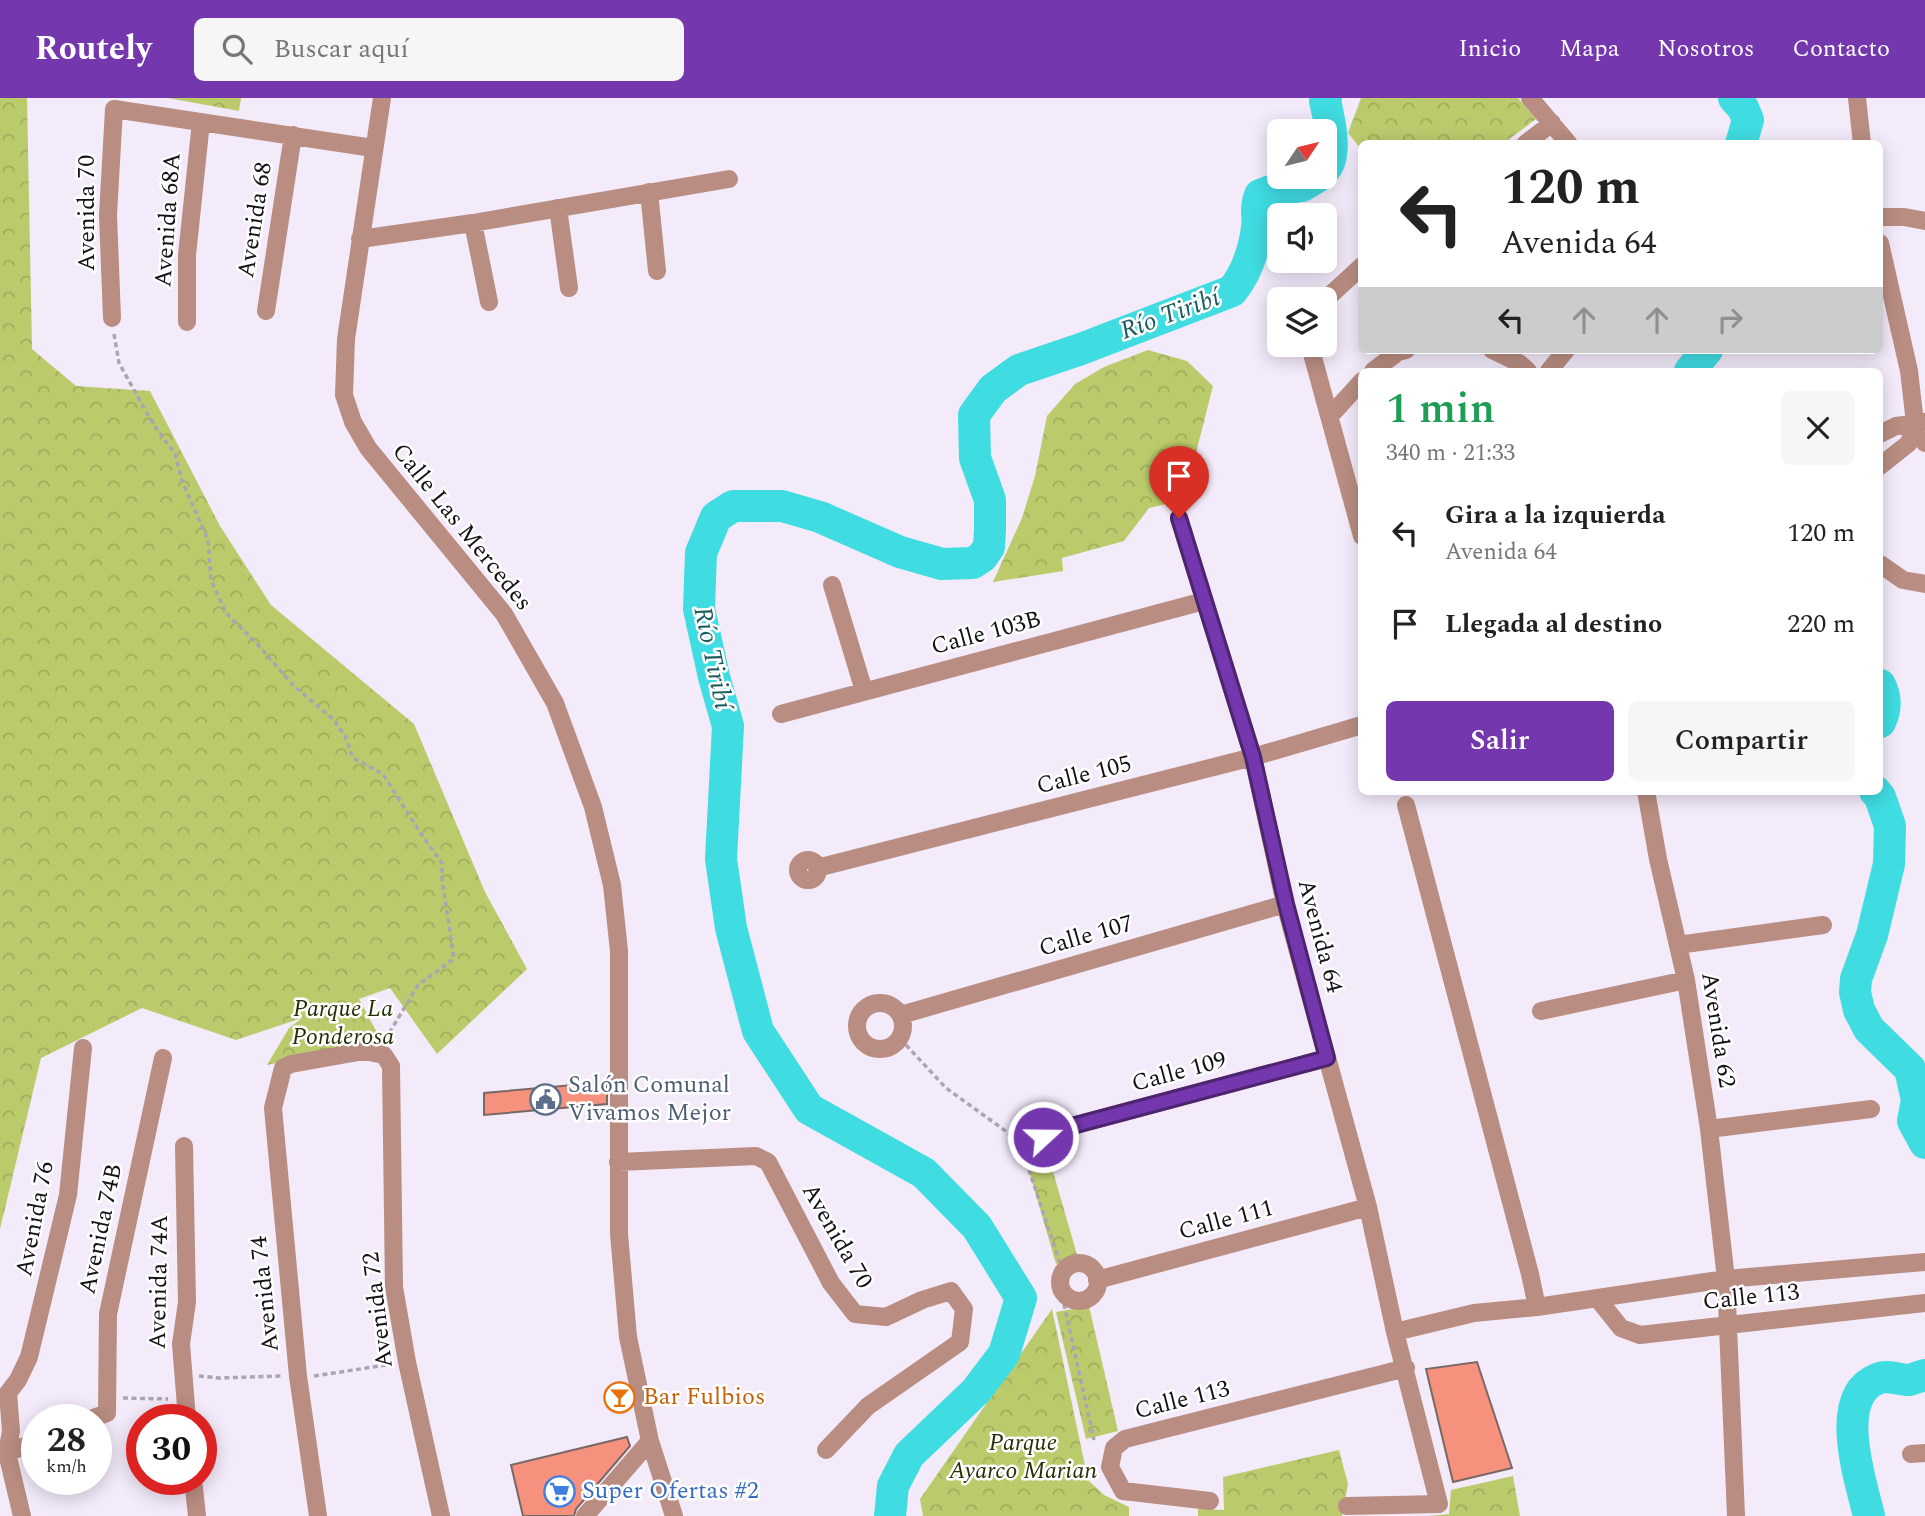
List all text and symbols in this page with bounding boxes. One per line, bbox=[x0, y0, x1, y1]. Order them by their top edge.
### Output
search box bbox=[194, 18, 684, 81]
text: Routely bbox=[35, 24, 152, 74]
text: Buscar aquí bbox=[274, 29, 409, 69]
icon: search bbox=[218, 30, 256, 68]
text: Inicio bbox=[1458, 31, 1521, 67]
text: Mapa bbox=[1559, 31, 1619, 67]
text: Nosotros bbox=[1657, 31, 1754, 67]
text: Contacto bbox=[1792, 31, 1890, 67]
north arrow bbox=[1267, 119, 1337, 189]
map controls bbox=[1267, 119, 1337, 357]
text: 120 m bbox=[1501, 151, 1640, 226]
street label: Avenida 68A bbox=[145, 152, 191, 288]
street label: Avenida 70 bbox=[69, 155, 105, 271]
street label: Avenida 68 bbox=[228, 160, 282, 280]
icon: left bbox=[1386, 168, 1477, 259]
button: sound bbox=[1267, 203, 1337, 273]
text: Avenida 64 bbox=[1501, 219, 1657, 268]
water label: Río Tiribí bbox=[1114, 277, 1228, 351]
button: layers bbox=[1267, 287, 1337, 357]
icon: left bbox=[1492, 301, 1530, 339]
icon: ahead bbox=[1565, 301, 1603, 339]
icon: ahead bbox=[1638, 301, 1676, 339]
icon: right bbox=[1711, 301, 1749, 339]
text: 1 min bbox=[1386, 378, 1495, 441]
button: close bbox=[1781, 391, 1855, 465]
street label: Calle Las Mercedes bbox=[383, 435, 541, 619]
text: 340 m · 21:33 bbox=[1386, 436, 1515, 471]
pin bbox=[1149, 446, 1209, 518]
icon: arrive bbox=[1160, 457, 1198, 495]
text: Gira a la izquierda bbox=[1445, 495, 1666, 535]
text: 120 m bbox=[1787, 513, 1855, 553]
icon: left bbox=[1386, 514, 1424, 552]
text: Avenida 64 bbox=[1445, 535, 1557, 570]
street label: Calle 103B bbox=[927, 601, 1045, 665]
water label: Río Tiribí bbox=[683, 603, 744, 715]
text: Llegada al destino bbox=[1445, 604, 1662, 644]
text: 220 m bbox=[1787, 604, 1855, 644]
icon: arrive bbox=[1386, 605, 1424, 643]
button: Salir bbox=[1386, 701, 1614, 781]
button: Compartir bbox=[1628, 701, 1855, 781]
street label: Calle 105 bbox=[1033, 746, 1135, 804]
street label: Avenida 64 bbox=[1288, 875, 1352, 997]
street label: Calle 107 bbox=[1035, 905, 1137, 967]
street label: Avenida 62 bbox=[1691, 970, 1745, 1090]
park label: Parque La Ponderosa bbox=[292, 991, 394, 1055]
street label: Calle 109 bbox=[1128, 1042, 1230, 1102]
place label: Salón Comunal Vivamos Mejor bbox=[568, 1067, 731, 1131]
public building icon: Salón Comunal Vivamos Mejor bbox=[528, 1082, 562, 1116]
position arrow bbox=[1006, 1100, 1080, 1174]
street label: Avenida 76 bbox=[6, 1158, 64, 1280]
street label: Avenida 74B bbox=[70, 1160, 132, 1298]
street label: Avenida 70 bbox=[792, 1176, 882, 1296]
street label: Calle 111 bbox=[1175, 1190, 1277, 1250]
street label: Avenida 74A bbox=[140, 1214, 178, 1350]
street label: Avenida 74 bbox=[241, 1234, 289, 1354]
street label: Avenida 72 bbox=[353, 1250, 403, 1370]
street label: Calle 113 bbox=[1701, 1274, 1801, 1320]
street label: Calle 113 bbox=[1131, 1371, 1233, 1429]
place label: Bar Fulbios bbox=[643, 1379, 765, 1415]
bar icon: Bar Fulbios bbox=[603, 1380, 637, 1414]
speed limit sign: 30 bbox=[126, 1404, 217, 1495]
text: 28 bbox=[47, 1414, 86, 1467]
park label: Parque Ayarco Marian bbox=[948, 1425, 1097, 1489]
text: km/h bbox=[46, 1453, 87, 1480]
place label: Super Ofertas #2 bbox=[582, 1473, 759, 1509]
supermarket icon: Super Ofertas #2 bbox=[542, 1474, 576, 1508]

